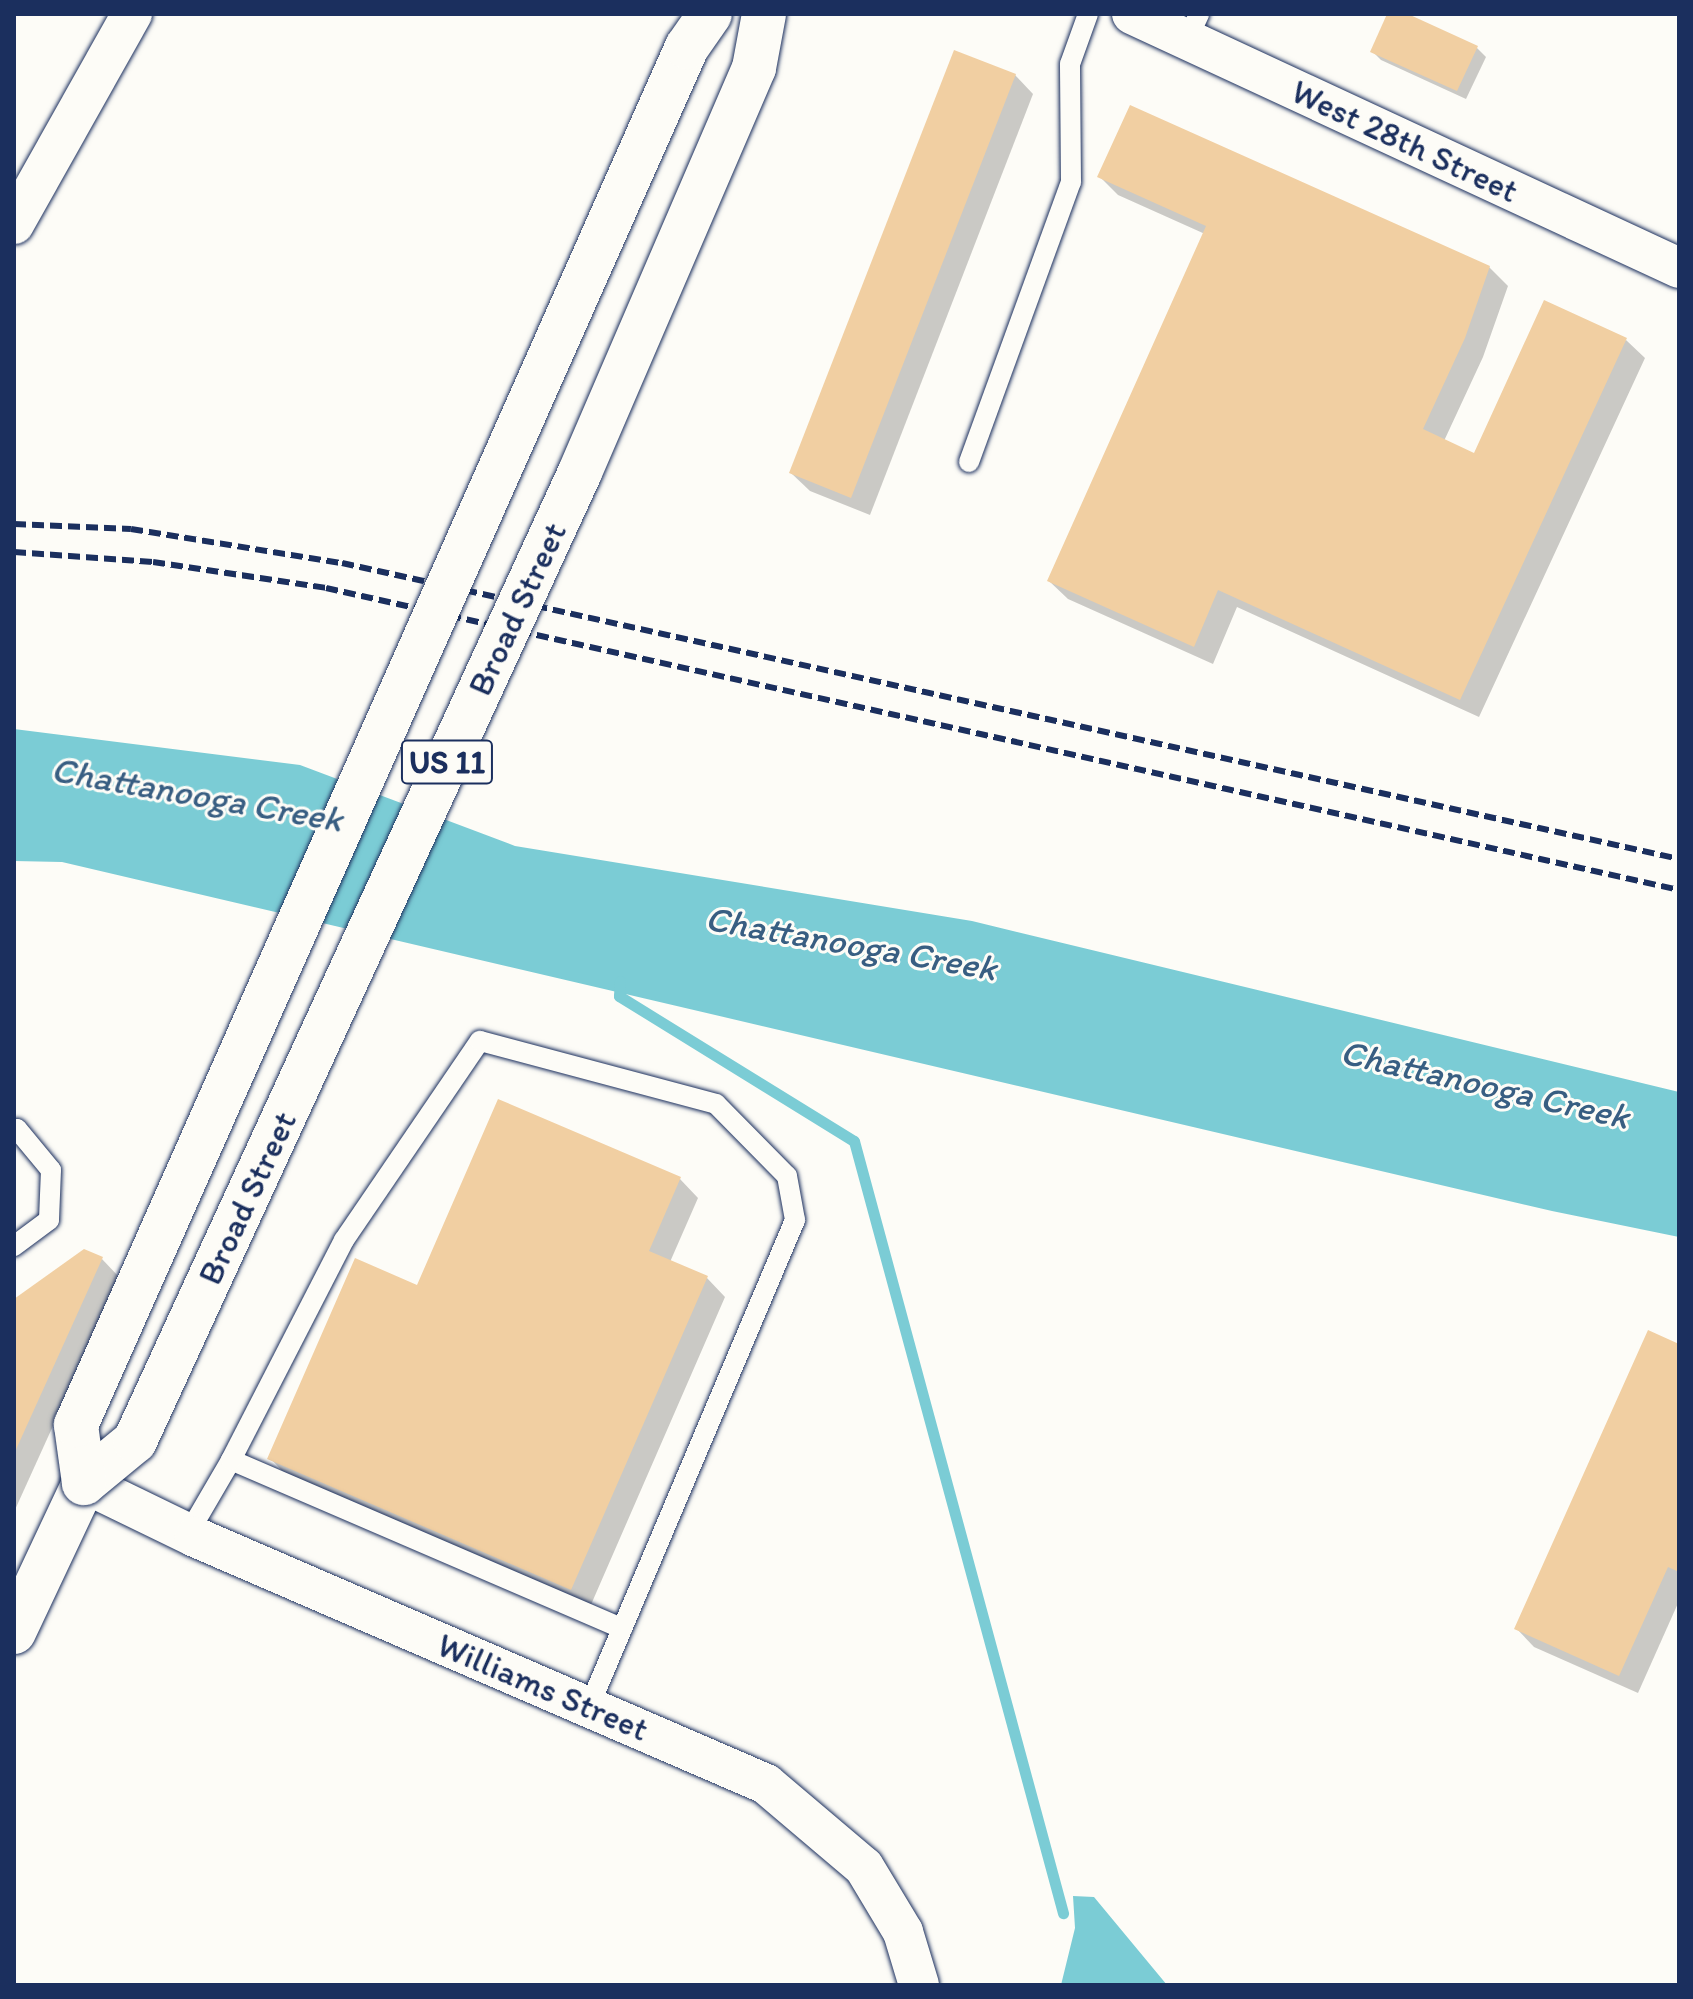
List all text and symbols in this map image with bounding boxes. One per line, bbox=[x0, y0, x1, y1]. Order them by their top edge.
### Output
street label: West 28th Street bbox=[1286, 71, 1524, 211]
street label: Broad Street bbox=[459, 516, 575, 702]
road number: US 11 bbox=[399, 734, 495, 790]
water label: Chattanooga Creek bbox=[48, 747, 346, 841]
water label: Chattanooga Creek bbox=[702, 896, 1000, 990]
water label: Chattanooga Creek bbox=[1337, 1030, 1633, 1138]
street label: Broad Street bbox=[189, 1105, 305, 1291]
street label: Williams Street bbox=[432, 1624, 654, 1750]

